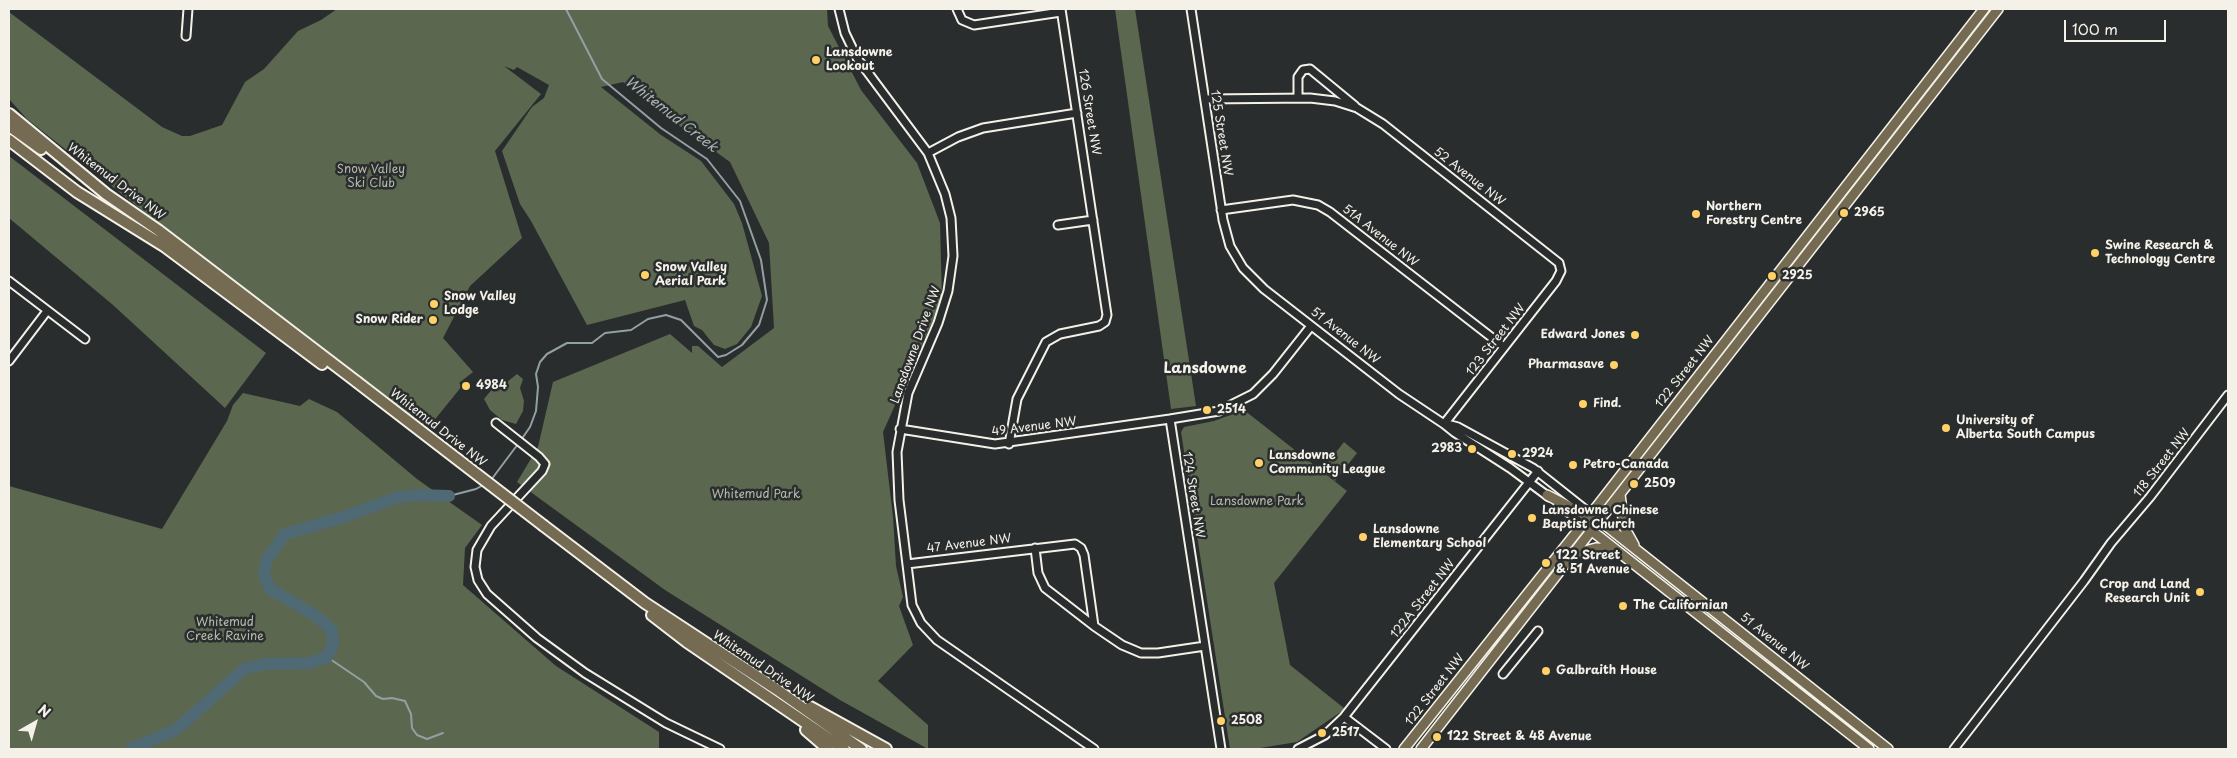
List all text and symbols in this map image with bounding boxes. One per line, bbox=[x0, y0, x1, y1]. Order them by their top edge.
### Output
scale bar bbox=[2067, 10, 2170, 42]
text: 100 m bbox=[2072, 17, 2118, 40]
place label: Lansdowne Lookout bbox=[826, 46, 893, 74]
marker: Lansdowne Lookout bbox=[810, 54, 822, 66]
street label: 126 Street NW bbox=[1075, 68, 1103, 156]
water label: Whitemud Creek bbox=[621, 74, 721, 156]
street label: 125 Street NW bbox=[1207, 89, 1235, 177]
street label: Whitemud Drive NW bbox=[64, 141, 168, 223]
street label: 52 Avenue NW bbox=[1430, 145, 1508, 209]
park label: Snow Valley Ski Club bbox=[337, 163, 405, 191]
place label: Northern Forestry Centre bbox=[1706, 200, 1802, 228]
street label: 51A Avenue NW bbox=[1339, 202, 1421, 270]
place label: 2965 bbox=[1854, 206, 1885, 220]
marker: 2965 bbox=[1838, 207, 1850, 219]
marker: Northern Forestry Centre bbox=[1690, 208, 1702, 220]
place label: Swine Research & Technology Centre bbox=[2105, 239, 2215, 267]
marker: Swine Research & Technology Centre bbox=[2089, 247, 2101, 259]
place label: Snow Valley Aerial Park bbox=[655, 261, 727, 289]
marker: Snow Valley Aerial Park bbox=[639, 269, 651, 281]
place label: 2925 bbox=[1782, 269, 1813, 283]
marker: 2925 bbox=[1766, 270, 1778, 282]
street label: Lansdowne Drive NW bbox=[888, 285, 944, 405]
place label: Snow Valley Lodge bbox=[444, 290, 516, 318]
marker: Snow Valley Lodge bbox=[428, 298, 440, 310]
street label: 123 Street NW bbox=[1463, 301, 1529, 379]
street label: 51 Avenue NW bbox=[1308, 305, 1382, 367]
place label: Snow Rider bbox=[356, 313, 423, 327]
marker: Snow Rider bbox=[427, 314, 439, 326]
place label: Edward Jones bbox=[1541, 328, 1625, 342]
marker: Edward Jones bbox=[1629, 329, 1641, 341]
street label: 122 Street NW bbox=[1653, 333, 1717, 411]
place label: Pharmasave bbox=[1528, 358, 1604, 372]
marker: Pharmasave bbox=[1608, 359, 1620, 371]
district label: Lansdowne bbox=[1163, 360, 1247, 378]
place label: 4984 bbox=[476, 379, 507, 393]
marker: 4984 bbox=[460, 380, 472, 392]
street label: Whitemud Drive NW bbox=[387, 386, 489, 470]
place label: Find. bbox=[1593, 397, 1621, 411]
marker: Find. bbox=[1577, 398, 1589, 410]
place label: 2514 bbox=[1217, 403, 1246, 417]
marker: 2514 bbox=[1201, 404, 1213, 416]
place label: University of Alberta South Campus bbox=[1956, 414, 2095, 442]
street label: 49 Avenue NW bbox=[991, 415, 1077, 439]
marker: University of Alberta South Campus bbox=[1940, 422, 1952, 434]
street label: 118 Street NW bbox=[2131, 426, 2193, 500]
place label: 2983 bbox=[1431, 442, 1462, 456]
marker: 2983 bbox=[1466, 443, 1478, 455]
place label: 2924 bbox=[1522, 447, 1553, 461]
marker: 2924 bbox=[1506, 448, 1518, 460]
place label: Lansdowne Community League bbox=[1269, 449, 1385, 477]
street label: 124 Street NW bbox=[1179, 451, 1207, 539]
marker: Lansdowne Community League bbox=[1253, 457, 1265, 469]
place label: Petro-Canada bbox=[1583, 458, 1669, 472]
marker: Petro-Canada bbox=[1567, 459, 1579, 471]
place label: 2509 bbox=[1644, 477, 1676, 491]
marker: 2509 bbox=[1628, 478, 1640, 490]
park label: Whitemud Park bbox=[712, 488, 800, 502]
park label: Lansdowne Park bbox=[1210, 495, 1304, 509]
place label: Lansdowne Chinese Baptist Church bbox=[1542, 504, 1658, 532]
marker: Lansdowne Chinese Baptist Church bbox=[1526, 512, 1538, 524]
place label: Lansdowne Elementary School bbox=[1373, 523, 1486, 551]
marker: Lansdowne Elementary School bbox=[1357, 531, 1369, 543]
street label: 47 Avenue NW bbox=[926, 532, 1012, 556]
place label: 122 Street & 51 Avenue bbox=[1556, 549, 1629, 577]
street label: 122A Street NW bbox=[1388, 557, 1458, 641]
marker: 122 Street & 51 Avenue bbox=[1540, 557, 1552, 569]
place label: Crop and Land Research Unit bbox=[2100, 578, 2190, 606]
marker: Crop and Land Research Unit bbox=[2194, 586, 2206, 598]
place label: The Californian bbox=[1633, 599, 1728, 613]
marker: The Californian bbox=[1617, 600, 1629, 612]
street label: 51 Avenue NW bbox=[1737, 610, 1811, 674]
park label: Whitemud Creek Ravine bbox=[186, 616, 264, 644]
street label: Whitemud Drive NW bbox=[710, 628, 816, 706]
street label: 122 Street NW bbox=[1403, 651, 1467, 729]
place label: Galbraith House bbox=[1556, 664, 1657, 678]
marker: Galbraith House bbox=[1540, 665, 1552, 677]
north arrow bbox=[10, 698, 60, 748]
text: N bbox=[34, 699, 55, 722]
place label: 2508 bbox=[1231, 714, 1262, 728]
marker: 2508 bbox=[1215, 715, 1227, 727]
place label: 2517 bbox=[1332, 726, 1359, 740]
marker: 2517 bbox=[1316, 727, 1328, 739]
place label: 122 Street & 48 Avenue bbox=[1447, 730, 1592, 744]
marker: 122 Street & 48 Avenue bbox=[1431, 731, 1443, 743]

